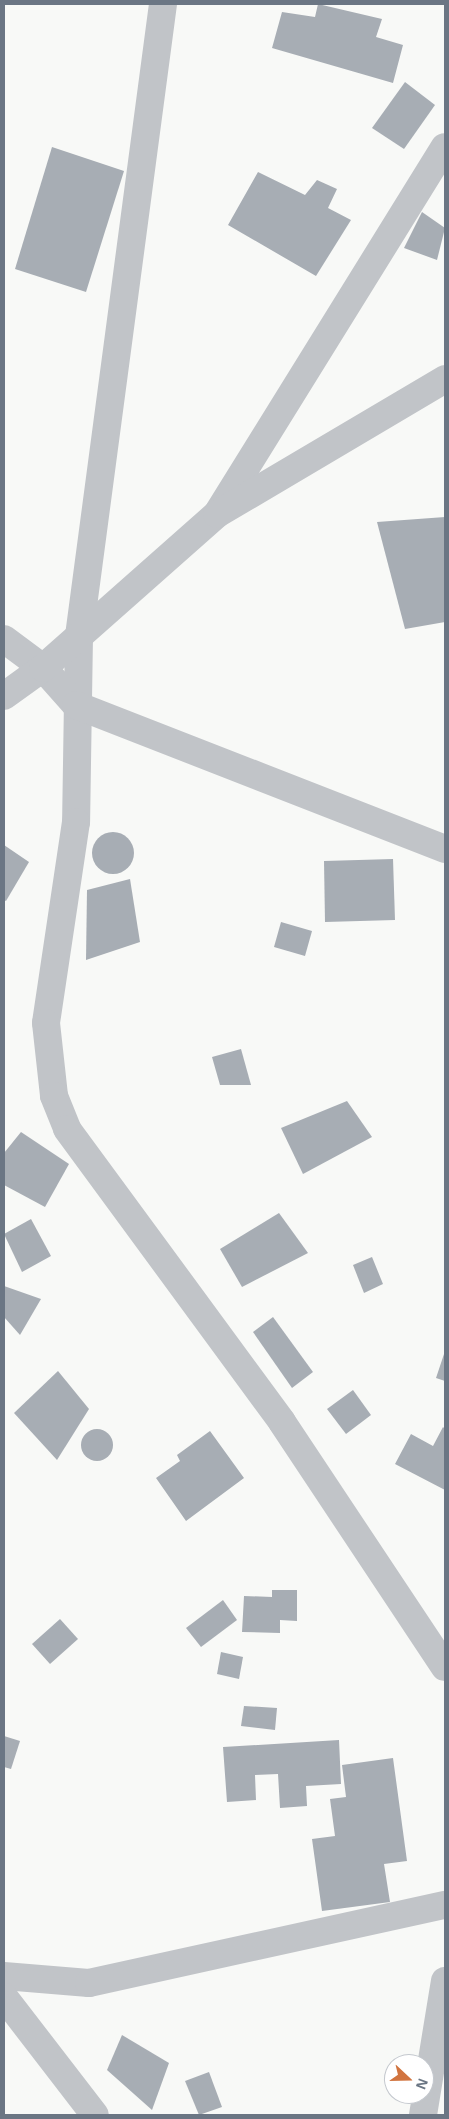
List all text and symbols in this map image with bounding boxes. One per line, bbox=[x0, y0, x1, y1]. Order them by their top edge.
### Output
north arrow bbox=[384, 2054, 434, 2104]
text: N bbox=[413, 2076, 431, 2092]

